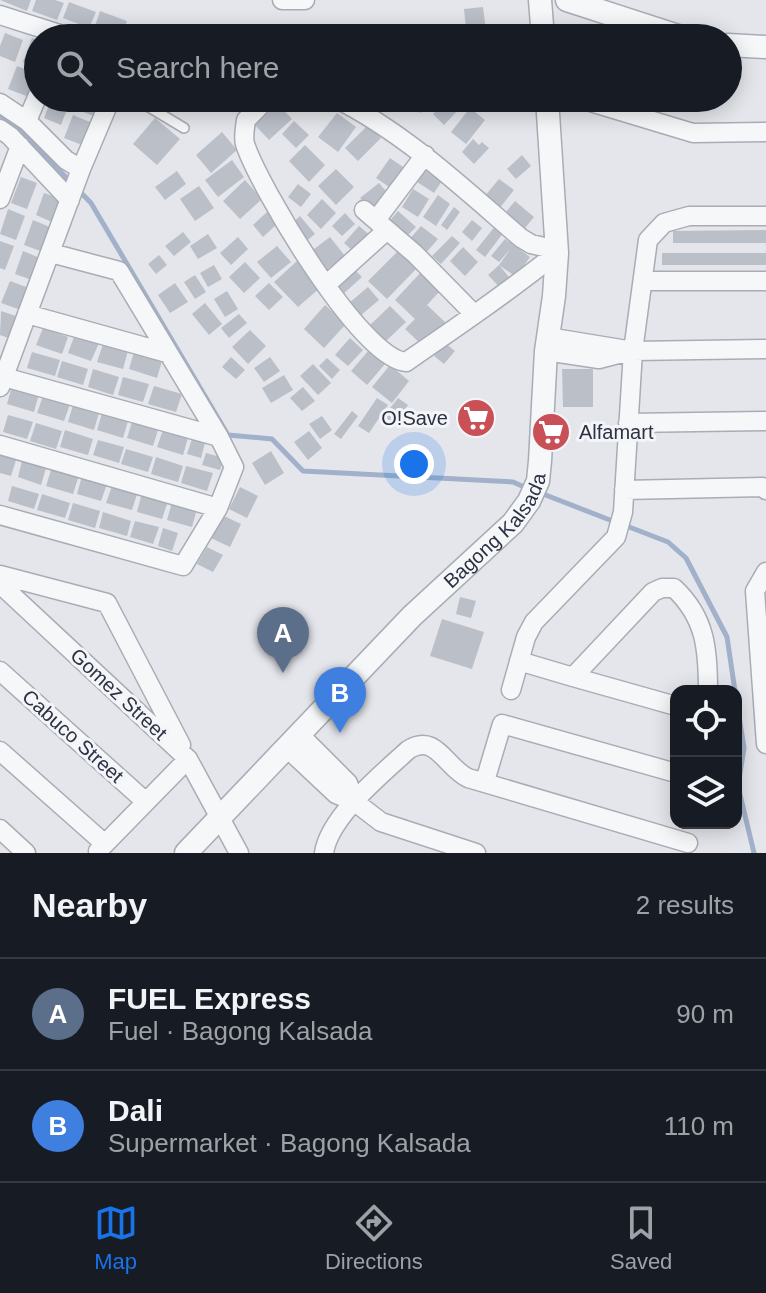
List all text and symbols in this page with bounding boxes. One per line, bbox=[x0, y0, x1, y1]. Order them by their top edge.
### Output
search box bbox=[24, 24, 742, 112]
icon: search bbox=[52, 46, 96, 90]
text: Search here bbox=[116, 51, 279, 84]
supermarket icon: O!Save bbox=[455, 397, 497, 439]
place label: O!Save bbox=[381, 407, 448, 429]
supermarket icon: Alfamart bbox=[530, 411, 572, 453]
place label: Alfamart bbox=[579, 421, 654, 443]
your location bbox=[394, 444, 434, 484]
street label: Bagong Kalsada bbox=[439, 472, 550, 592]
pin: A bbox=[257, 607, 309, 673]
street label: Gomez Street bbox=[66, 644, 172, 744]
pin: B bbox=[314, 667, 366, 733]
street label: Cabuco Street bbox=[18, 685, 128, 787]
map controls bbox=[670, 685, 742, 829]
button: locate bbox=[670, 685, 742, 757]
button: layers bbox=[670, 757, 742, 829]
text: Nearby bbox=[32, 886, 147, 924]
text: 2 results bbox=[636, 890, 734, 920]
text: FUEL Express bbox=[108, 982, 311, 1015]
text: A bbox=[49, 999, 67, 1029]
text: 90 m bbox=[676, 999, 734, 1029]
text: Fuel · Bagong Kalsada bbox=[108, 1016, 373, 1046]
text: Dali bbox=[108, 1094, 163, 1127]
text: B bbox=[49, 1111, 67, 1141]
text: 110 m bbox=[664, 1111, 734, 1141]
text: Supermarket · Bagong Kalsada bbox=[108, 1128, 471, 1158]
tab: Map bbox=[94, 1201, 138, 1275]
tab: Directions bbox=[325, 1201, 423, 1275]
tab: Saved bbox=[610, 1201, 672, 1275]

